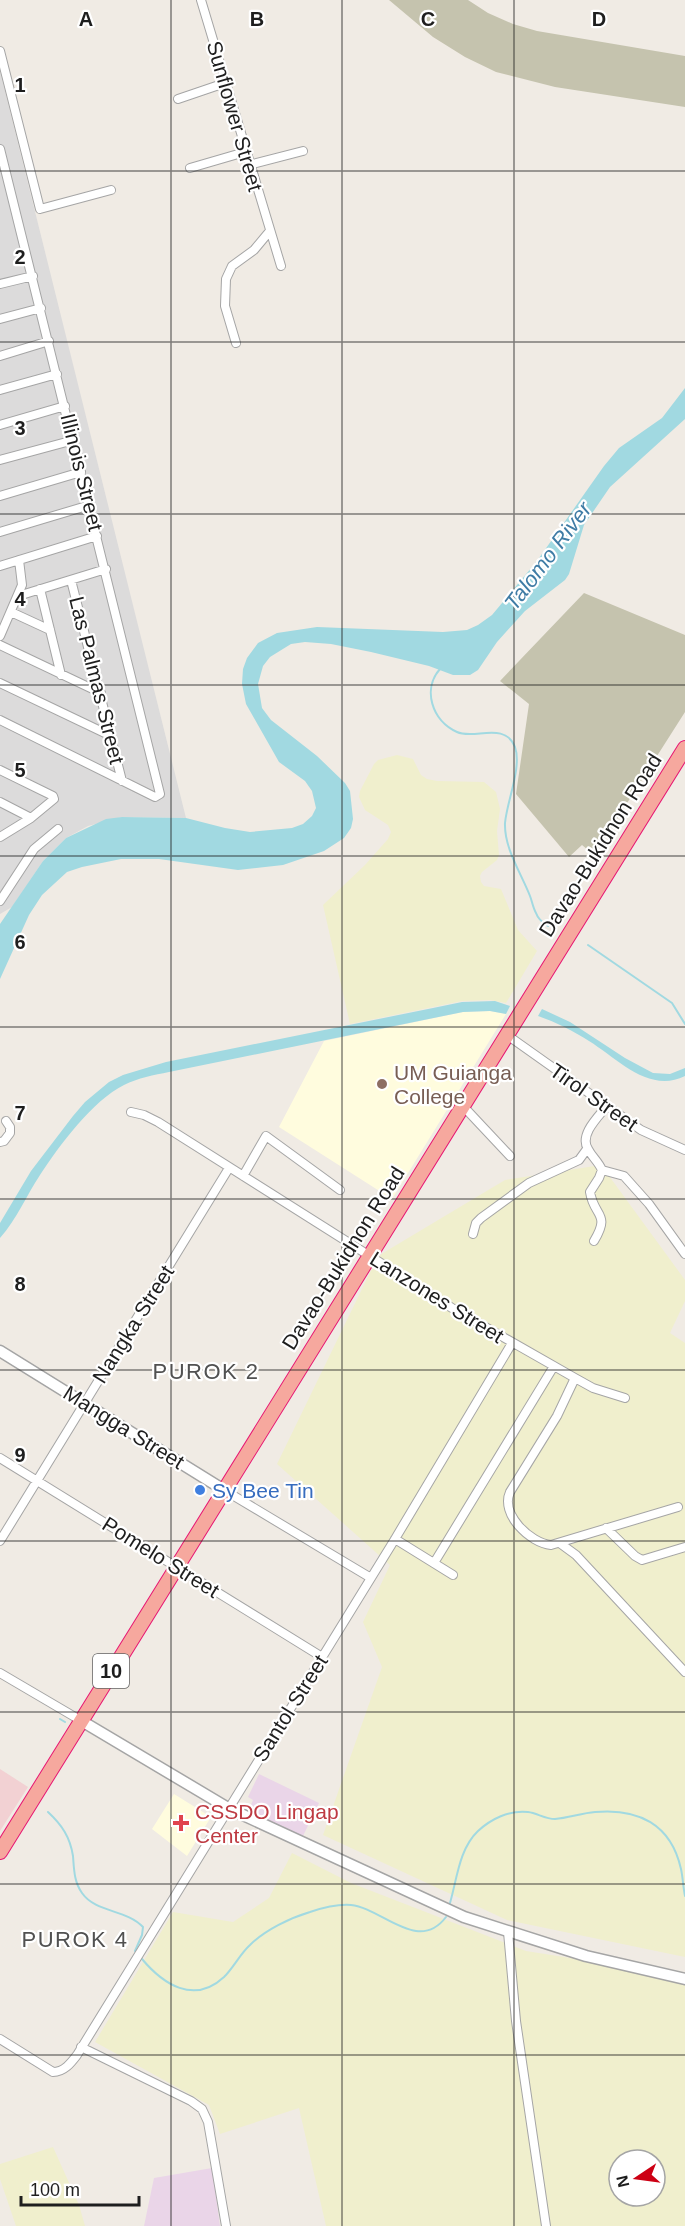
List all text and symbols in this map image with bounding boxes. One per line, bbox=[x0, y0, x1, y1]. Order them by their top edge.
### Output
text: A bbox=[79, 8, 93, 30]
text: B bbox=[250, 8, 264, 30]
text: C bbox=[421, 8, 435, 30]
text: D bbox=[592, 8, 606, 30]
street label: Sunflower Street bbox=[203, 38, 267, 194]
text: 1 bbox=[14, 74, 26, 96]
text: 2 bbox=[14, 246, 26, 268]
street label: Illinois Street bbox=[56, 411, 108, 533]
text: 3 bbox=[14, 417, 26, 439]
water label: Talomo River bbox=[499, 496, 598, 615]
text: 4 bbox=[14, 588, 26, 610]
street label: Las Palmas Street bbox=[65, 594, 129, 766]
street label: Davao-Bukidnon Road bbox=[534, 749, 666, 941]
text: 5 bbox=[14, 759, 26, 781]
text: 6 bbox=[14, 931, 26, 953]
street label: Tirol Street bbox=[546, 1058, 642, 1136]
place label: UM Guianga College bbox=[394, 1061, 512, 1108]
marker: UM Guianga College bbox=[375, 1077, 389, 1091]
text: 7 bbox=[14, 1102, 26, 1124]
street label: Davao-Bukidnon Road bbox=[277, 1162, 409, 1354]
street label: Lanzones Street bbox=[366, 1247, 508, 1347]
street label: Nangka Street bbox=[88, 1261, 178, 1387]
text: 8 bbox=[14, 1273, 26, 1295]
district label: PUROK 2 bbox=[152, 1359, 260, 1384]
street label: Mangga Street bbox=[59, 1381, 189, 1473]
text: 9 bbox=[14, 1444, 26, 1466]
place label: Sy Bee Tin bbox=[212, 1479, 314, 1502]
marker: Sy Bee Tin bbox=[193, 1483, 207, 1497]
street label: Pomelo Street bbox=[98, 1512, 224, 1602]
street label: Santol Street bbox=[248, 1650, 332, 1766]
road number: 10 bbox=[93, 1654, 129, 1688]
place label: CSSDO Lingap Center bbox=[195, 1800, 339, 1847]
marker: CSSDO Lingap Center bbox=[172, 1814, 190, 1832]
district label: PUROK 4 bbox=[21, 1927, 129, 1952]
north arrow bbox=[607, 2148, 667, 2208]
scale bar bbox=[21, 2169, 140, 2207]
text: N bbox=[613, 2174, 632, 2189]
text: 100 m bbox=[30, 2180, 80, 2200]

